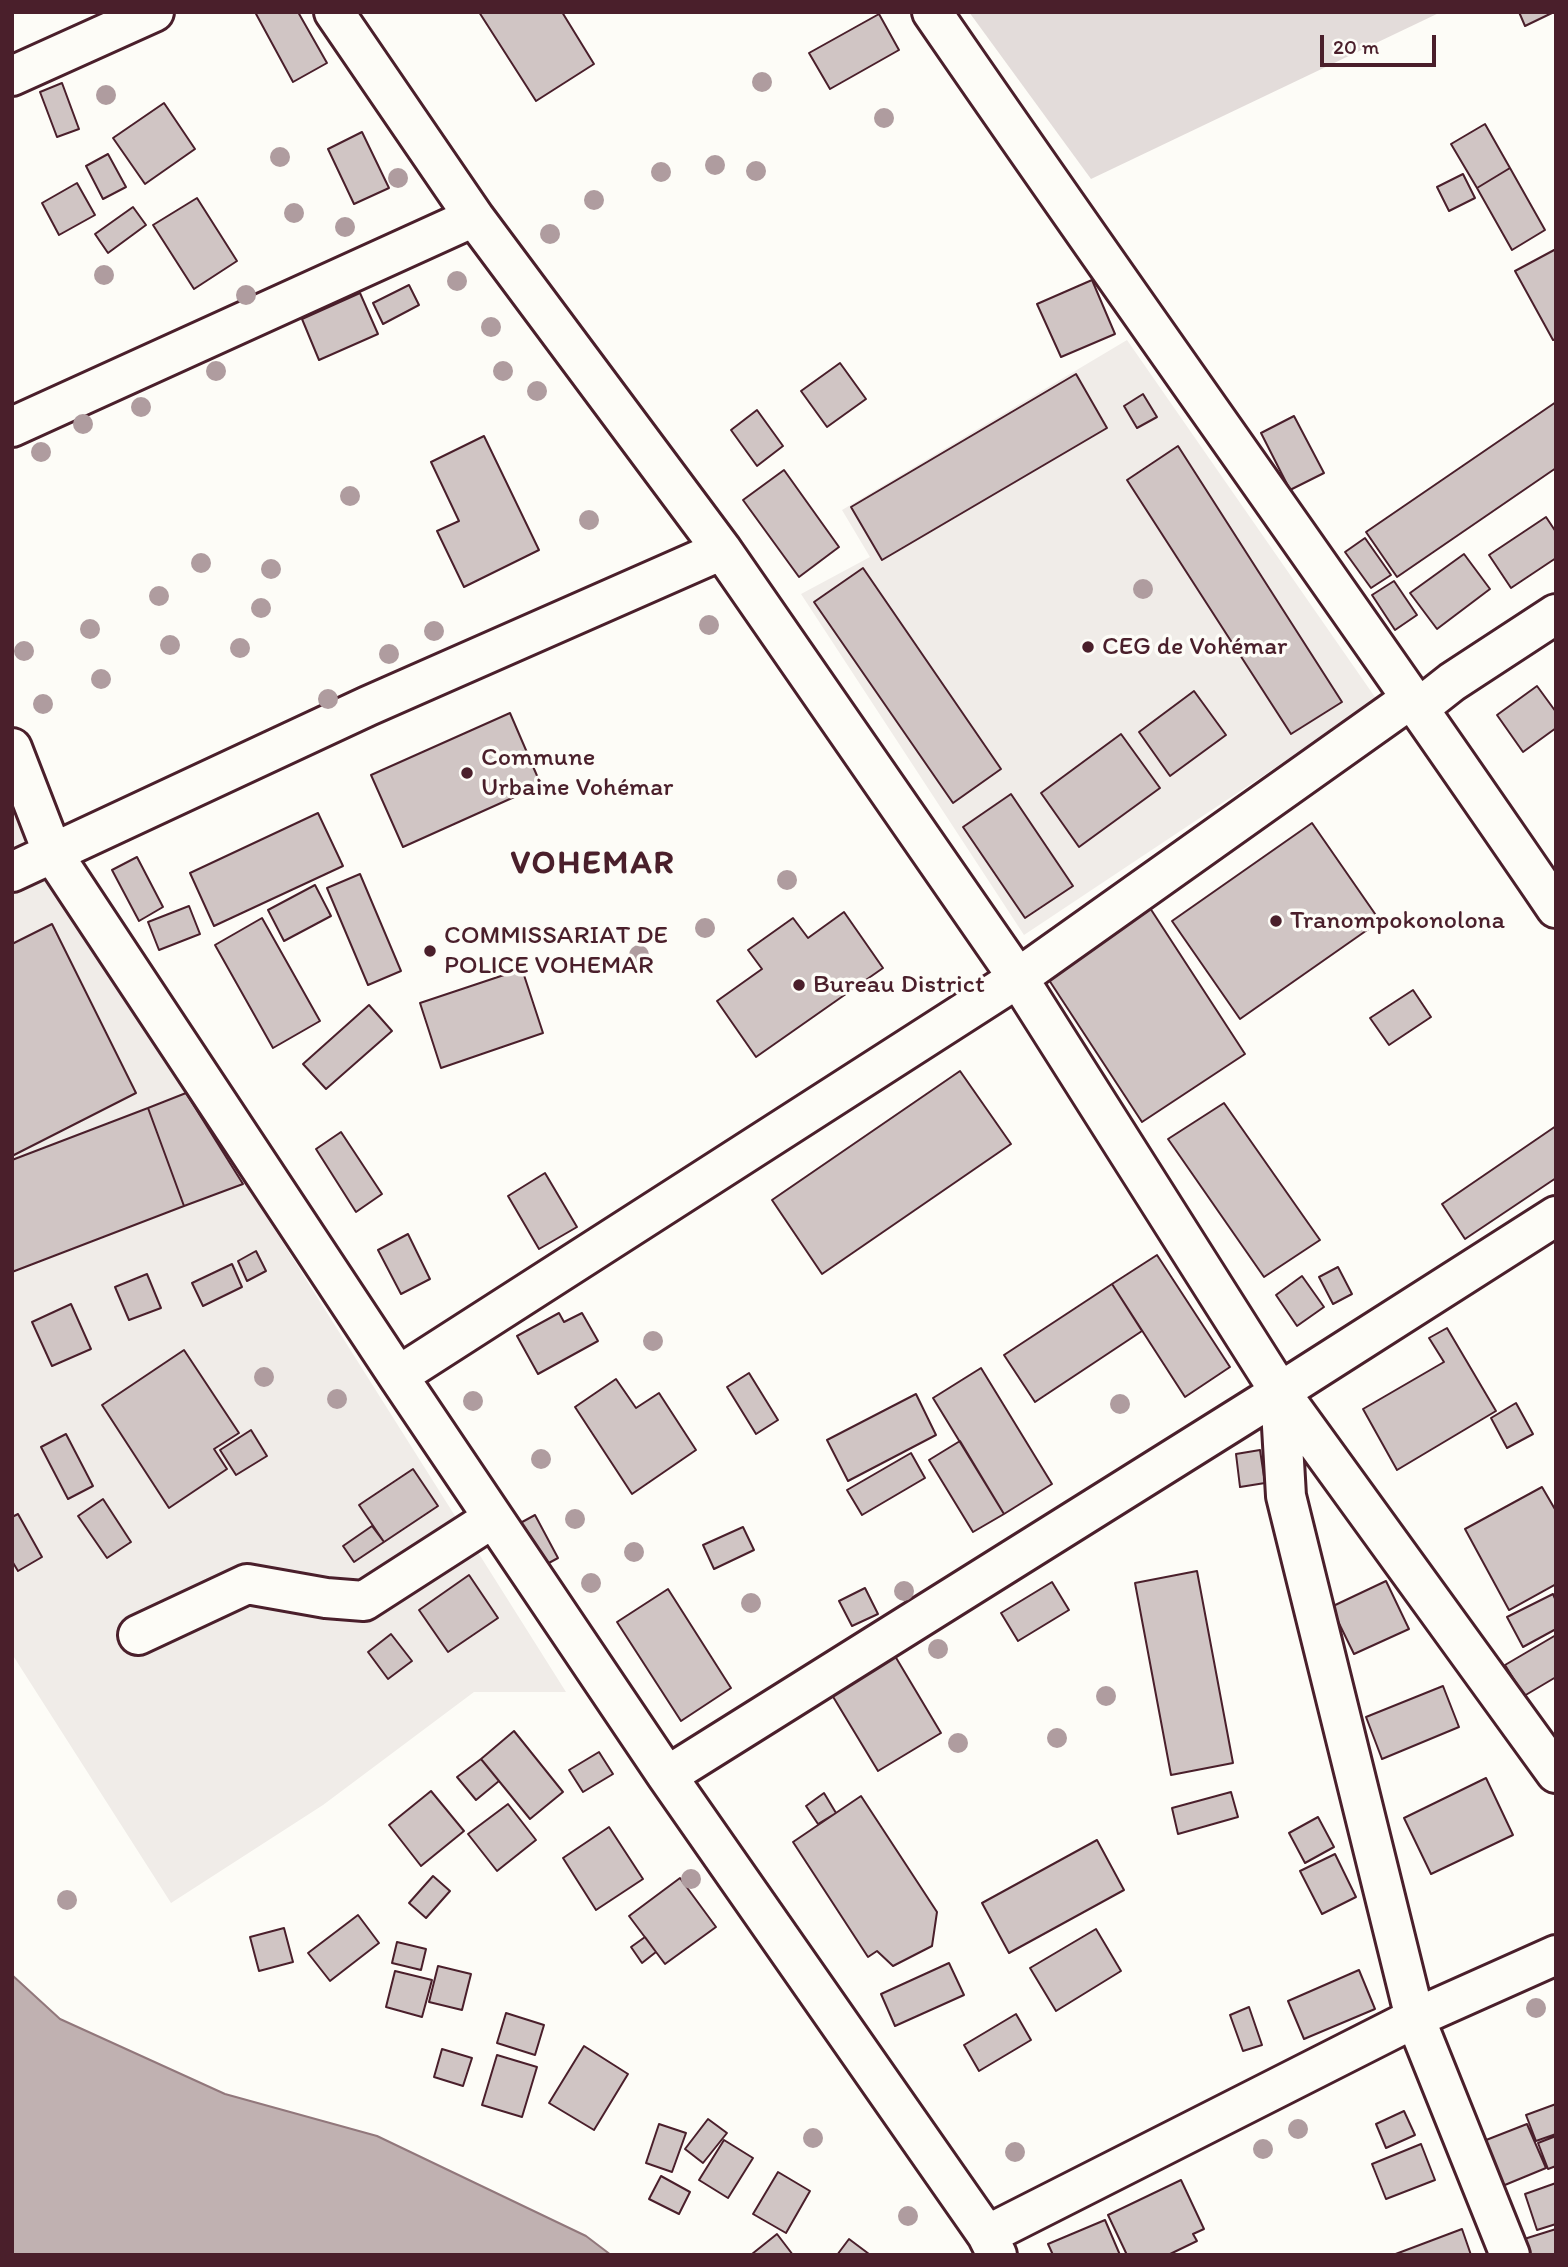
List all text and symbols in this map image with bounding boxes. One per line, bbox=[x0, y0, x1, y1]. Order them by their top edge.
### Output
scale bar bbox=[1323, 21, 1438, 65]
text: 20 m bbox=[1333, 34, 1379, 59]
place label: CEG de Vohémar bbox=[1102, 631, 1287, 663]
marker: CEG de Vohémar bbox=[1080, 639, 1096, 655]
place label: Commune Urbaine Vohémar bbox=[481, 742, 673, 804]
marker: Commune Urbaine Vohémar bbox=[459, 765, 475, 781]
district label: VOHEMAR bbox=[511, 845, 675, 885]
place label: Tranompokonolona bbox=[1290, 905, 1505, 937]
marker: Tranompokonolona bbox=[1268, 913, 1284, 929]
place label: COMMISSARIAT DE POLICE VOHEMAR bbox=[444, 920, 668, 982]
marker: COMMISSARIAT DE POLICE VOHEMAR bbox=[422, 943, 438, 959]
place label: Bureau District bbox=[813, 969, 985, 1001]
marker: Bureau District bbox=[791, 977, 807, 993]

